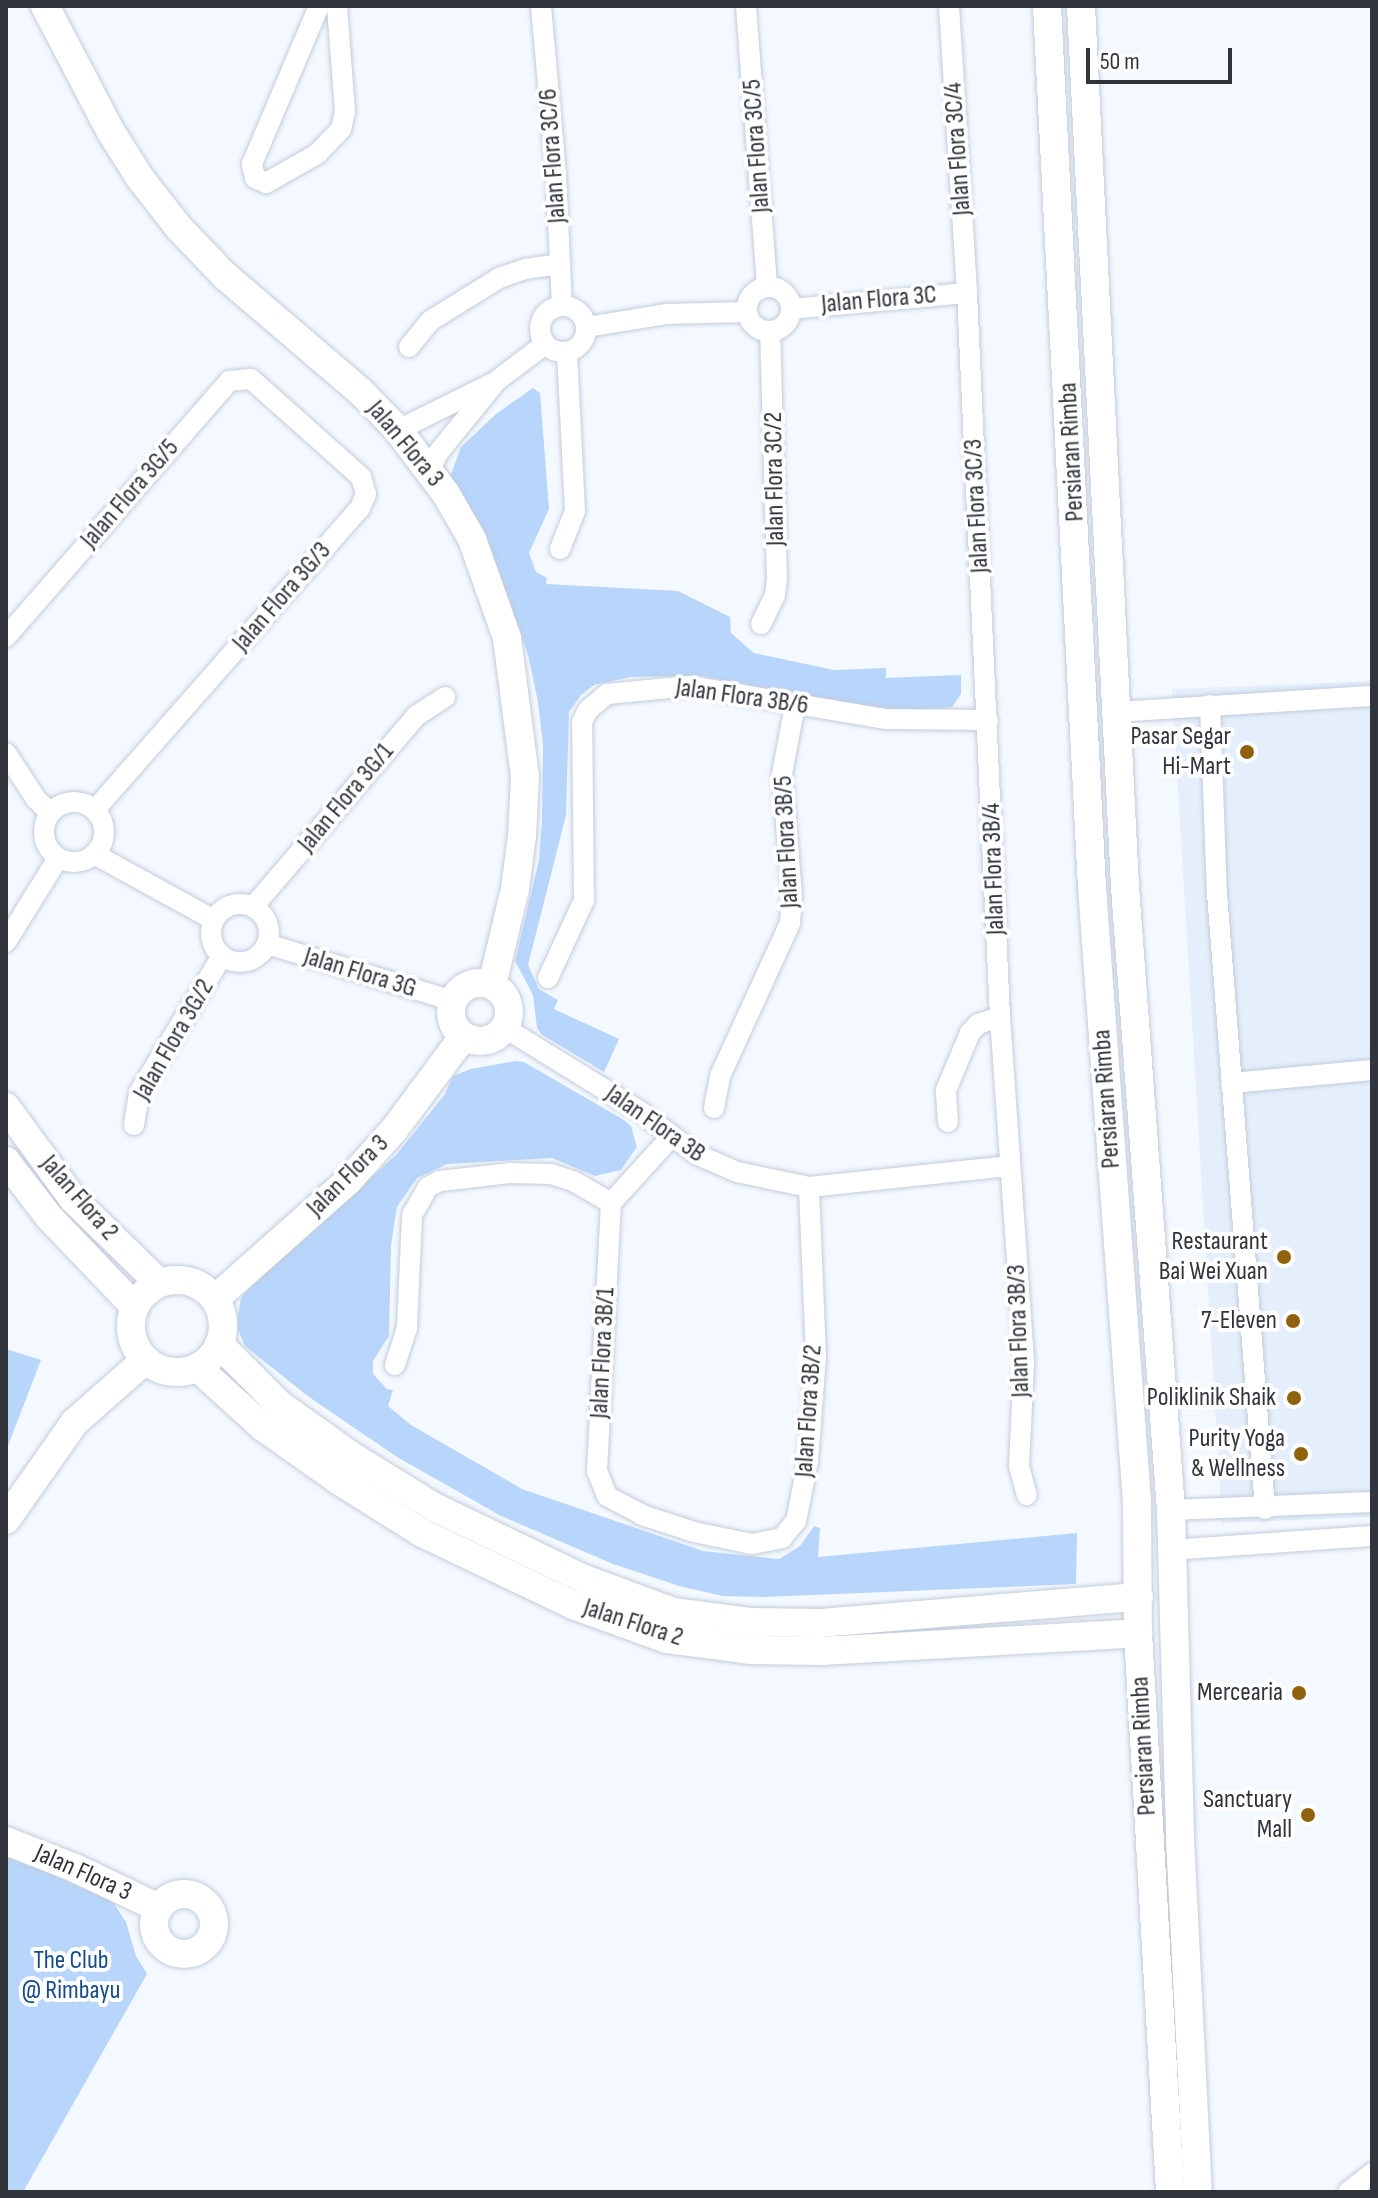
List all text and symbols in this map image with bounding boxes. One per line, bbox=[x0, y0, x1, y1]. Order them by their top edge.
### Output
scale bar bbox=[1090, 32, 1236, 82]
text: 50 m bbox=[1100, 47, 1140, 76]
street label: Jalan Flora 3C/5 bbox=[737, 78, 777, 214]
street label: Jalan Flora 3C/4 bbox=[938, 81, 978, 217]
street label: Jalan Flora 3C/6 bbox=[533, 88, 573, 224]
street label: Jalan Flora 3C bbox=[820, 279, 938, 321]
street label: Persiaran Rimba bbox=[1053, 382, 1091, 522]
street label: Jalan Flora 3 bbox=[360, 395, 450, 493]
street label: Jalan Flora 3C/2 bbox=[758, 412, 792, 546]
street label: Jalan Flora 3G/5 bbox=[74, 433, 186, 555]
street label: Jalan Flora 3C/3 bbox=[958, 438, 996, 574]
street label: Jalan Flora 3G/3 bbox=[226, 536, 338, 658]
street label: Jalan Flora 3B/6 bbox=[674, 672, 810, 722]
place label: Pasar Segar Hi-Mart bbox=[1130, 721, 1231, 782]
street label: Jalan Flora 3G/1 bbox=[291, 737, 401, 859]
marker: Pasar Segar Hi-Mart bbox=[1238, 743, 1256, 761]
street label: Jalan Flora 3B/5 bbox=[768, 775, 806, 909]
street label: Jalan Flora 3B/4 bbox=[976, 802, 1012, 936]
street label: Jalan Flora 3G bbox=[300, 941, 420, 1005]
street label: Jalan Flora 3G/2 bbox=[127, 974, 221, 1106]
street label: Persiaran Rimba bbox=[1087, 1028, 1127, 1170]
street label: Jalan Flora 3B bbox=[599, 1078, 711, 1170]
street label: Jalan Flora 3 bbox=[301, 1129, 395, 1223]
street label: Jalan Flora 2 bbox=[33, 1149, 125, 1247]
place label: Restaurant Bai Wei Xuan bbox=[1159, 1226, 1268, 1288]
marker: Restaurant Bai Wei Xuan bbox=[1275, 1248, 1293, 1266]
street label: Jalan Flora 3B/3 bbox=[1001, 1264, 1037, 1398]
street label: Jalan Flora 3B/1 bbox=[584, 1287, 622, 1419]
place label: 7-Eleven bbox=[1201, 1305, 1277, 1337]
marker: 7-Eleven bbox=[1284, 1312, 1302, 1330]
street label: Jalan Flora 3B/2 bbox=[789, 1344, 829, 1478]
place label: Poliklinik Shaik bbox=[1147, 1382, 1276, 1414]
marker: Poliklinik Shaik bbox=[1283, 1387, 1305, 1409]
place label: Purity Yoga & Wellness bbox=[1188, 1423, 1285, 1484]
marker: Purity Yoga & Wellness bbox=[1292, 1445, 1310, 1463]
street label: Jalan Flora 2 bbox=[579, 1592, 687, 1654]
street label: Persiaran Rimba bbox=[1125, 1676, 1163, 1816]
place label: Mercearia bbox=[1197, 1677, 1283, 1709]
marker: Mercearia bbox=[1290, 1684, 1308, 1702]
place label: Sanctuary Mall bbox=[1203, 1784, 1292, 1846]
marker: Sanctuary Mall bbox=[1299, 1806, 1317, 1824]
street label: Jalan Flora 3 bbox=[30, 1838, 136, 1908]
park label: The Club @ Rimbayu bbox=[22, 1945, 120, 2006]

